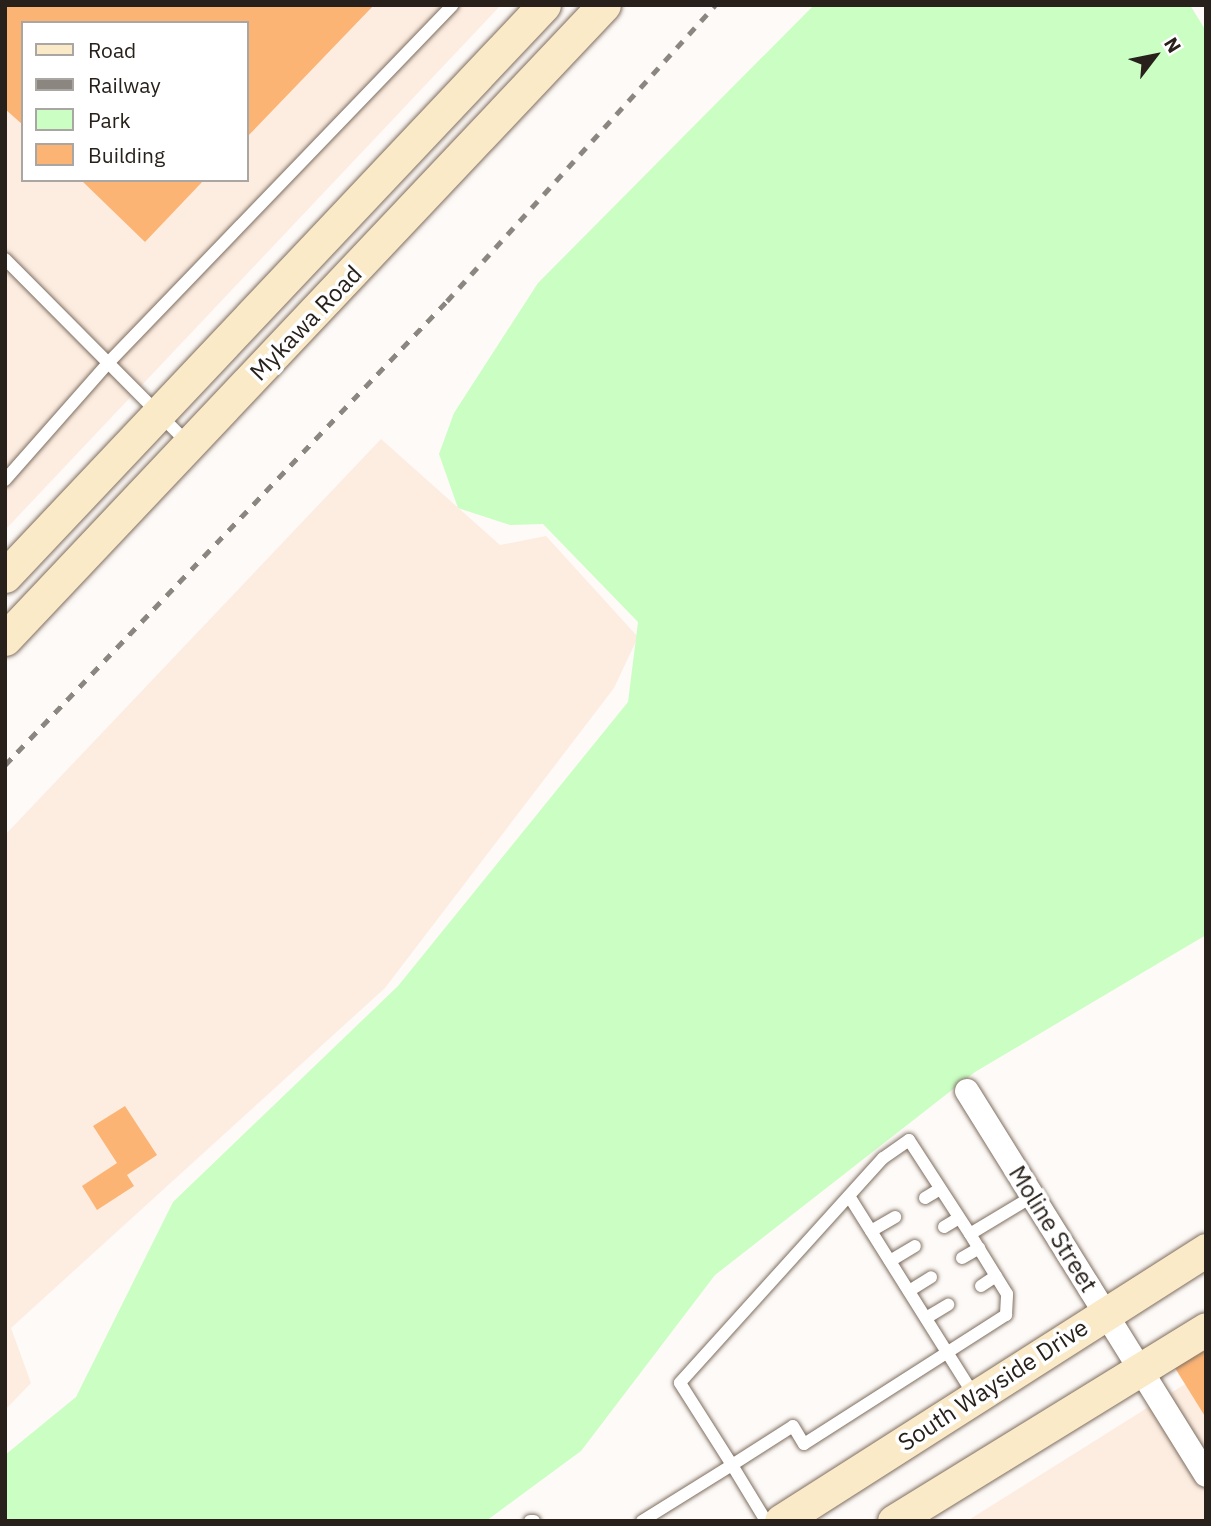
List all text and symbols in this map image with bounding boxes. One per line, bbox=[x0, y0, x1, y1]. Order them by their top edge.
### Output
legend bbox=[21, 21, 248, 182]
north arrow bbox=[1120, 21, 1190, 91]
text: N bbox=[1159, 33, 1187, 57]
text: Road bbox=[88, 36, 136, 64]
text: Railway bbox=[88, 71, 161, 99]
text: Park bbox=[88, 106, 131, 134]
text: Building bbox=[88, 141, 165, 169]
street label: Mykawa Road bbox=[244, 260, 368, 386]
street label: Moline Street bbox=[1003, 1160, 1103, 1298]
street label: South Wayside Drive bbox=[893, 1313, 1093, 1457]

